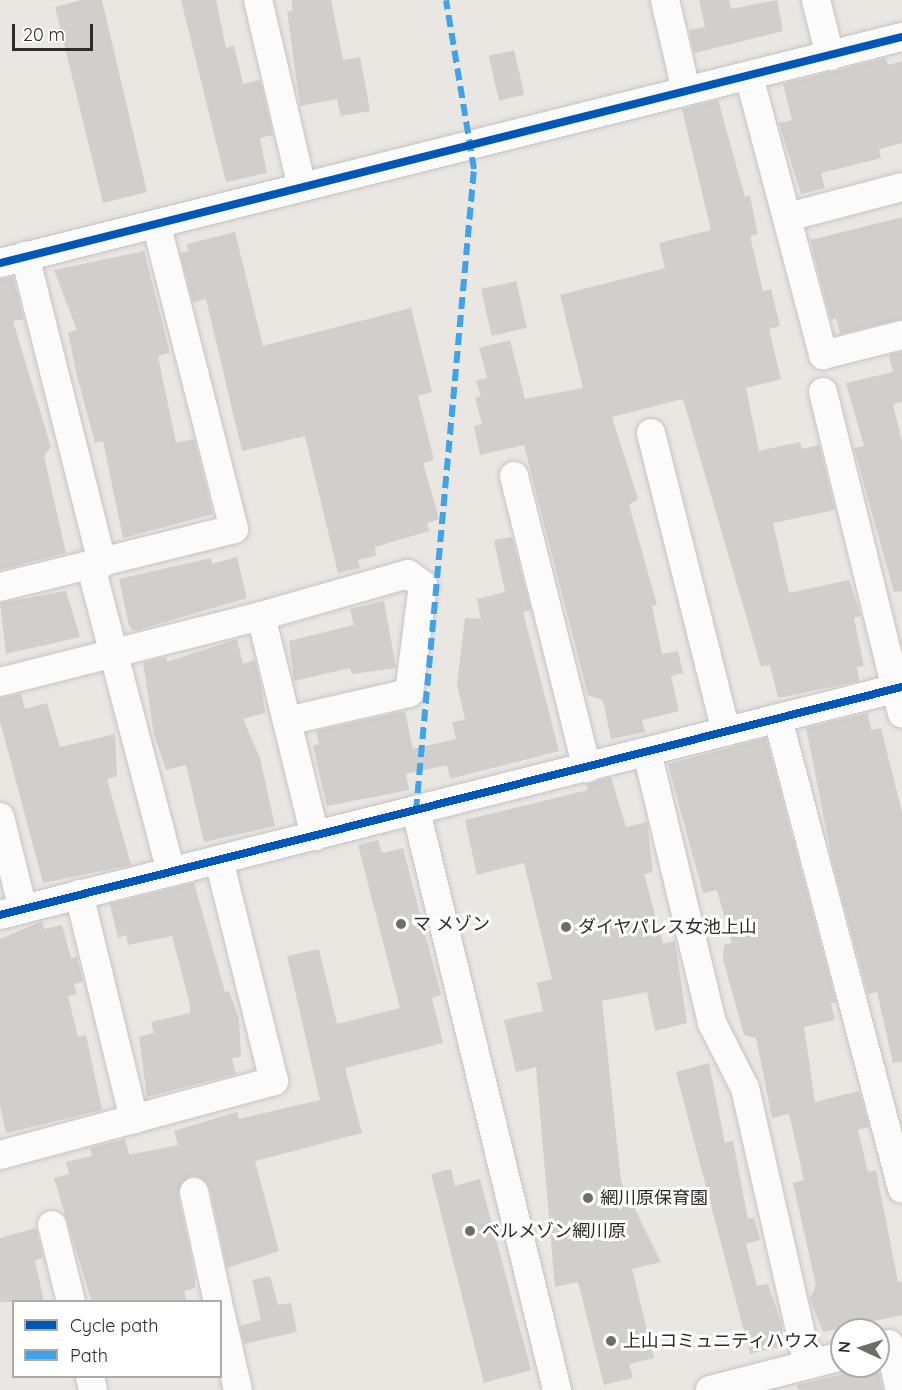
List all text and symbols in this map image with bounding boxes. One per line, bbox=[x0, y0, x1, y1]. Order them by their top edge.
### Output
scale bar bbox=[15, 12, 96, 50]
text: 20 m bbox=[23, 23, 65, 46]
place label: マ メゾン bbox=[413, 913, 490, 935]
place label: ダイヤパレス女池上山 bbox=[578, 916, 758, 938]
marker: マ メゾン bbox=[394, 917, 408, 931]
marker: ダイヤパレス女池上山 bbox=[559, 920, 573, 934]
place label: 網川原保育園 bbox=[600, 1187, 708, 1209]
marker: 網川原保育園 bbox=[581, 1191, 595, 1205]
place label: ベルメゾン網川原 bbox=[482, 1220, 626, 1242]
marker: ベルメゾン網川原 bbox=[463, 1224, 477, 1238]
legend bbox=[12, 1300, 222, 1378]
text: Cycle path bbox=[70, 1314, 158, 1337]
north arrow bbox=[830, 1318, 890, 1378]
place label: 上山コミュニティハウス bbox=[623, 1330, 821, 1352]
marker: 上山コミュニティハウス bbox=[604, 1334, 618, 1348]
text: N bbox=[834, 1340, 854, 1353]
text: Path bbox=[70, 1344, 108, 1367]

